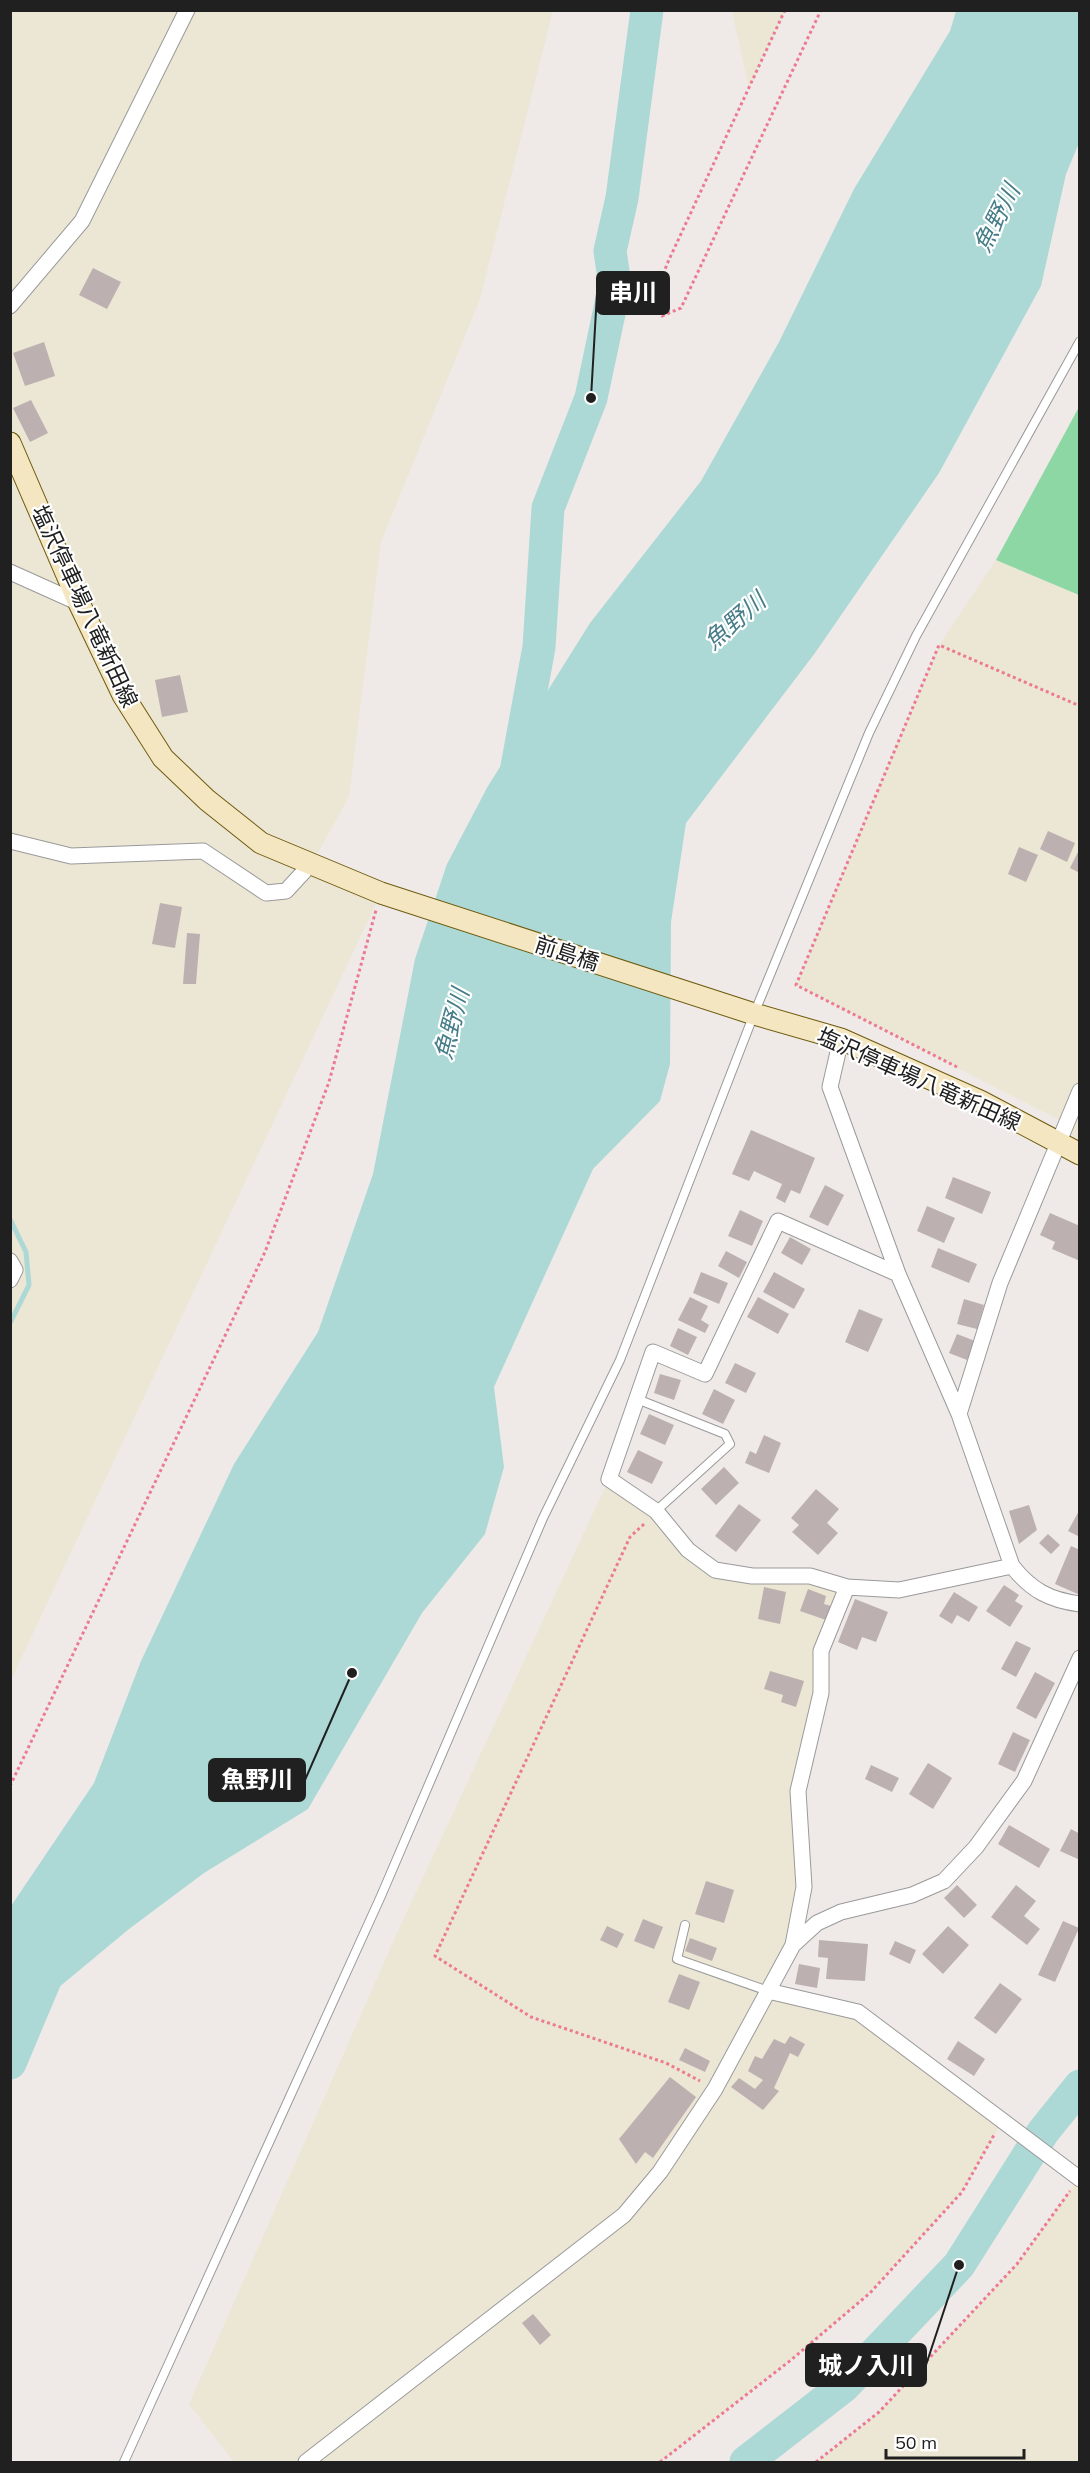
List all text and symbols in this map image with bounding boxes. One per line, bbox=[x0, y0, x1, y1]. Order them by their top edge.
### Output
water label: 魚野川 bbox=[966, 176, 1027, 256]
callout: 串川 bbox=[597, 272, 669, 314]
text: 串川 bbox=[609, 277, 657, 307]
street label: 塩沢停車場八竜新田線 bbox=[26, 500, 144, 712]
water label: 魚野川 bbox=[697, 583, 774, 655]
street label: 前島橋 bbox=[531, 929, 603, 977]
water label: 魚野川 bbox=[427, 982, 476, 1062]
street label: 塩沢停車場八竜新田線 bbox=[813, 1021, 1025, 1137]
callout: 魚野川 bbox=[209, 1759, 305, 1801]
text: 魚野川 bbox=[221, 1764, 293, 1794]
callout: 城ノ入川 bbox=[806, 2344, 926, 2386]
text: 城ノ入川 bbox=[818, 2350, 914, 2380]
scale bar bbox=[886, 2422, 1024, 2460]
text: 50 m bbox=[895, 2431, 937, 2454]

